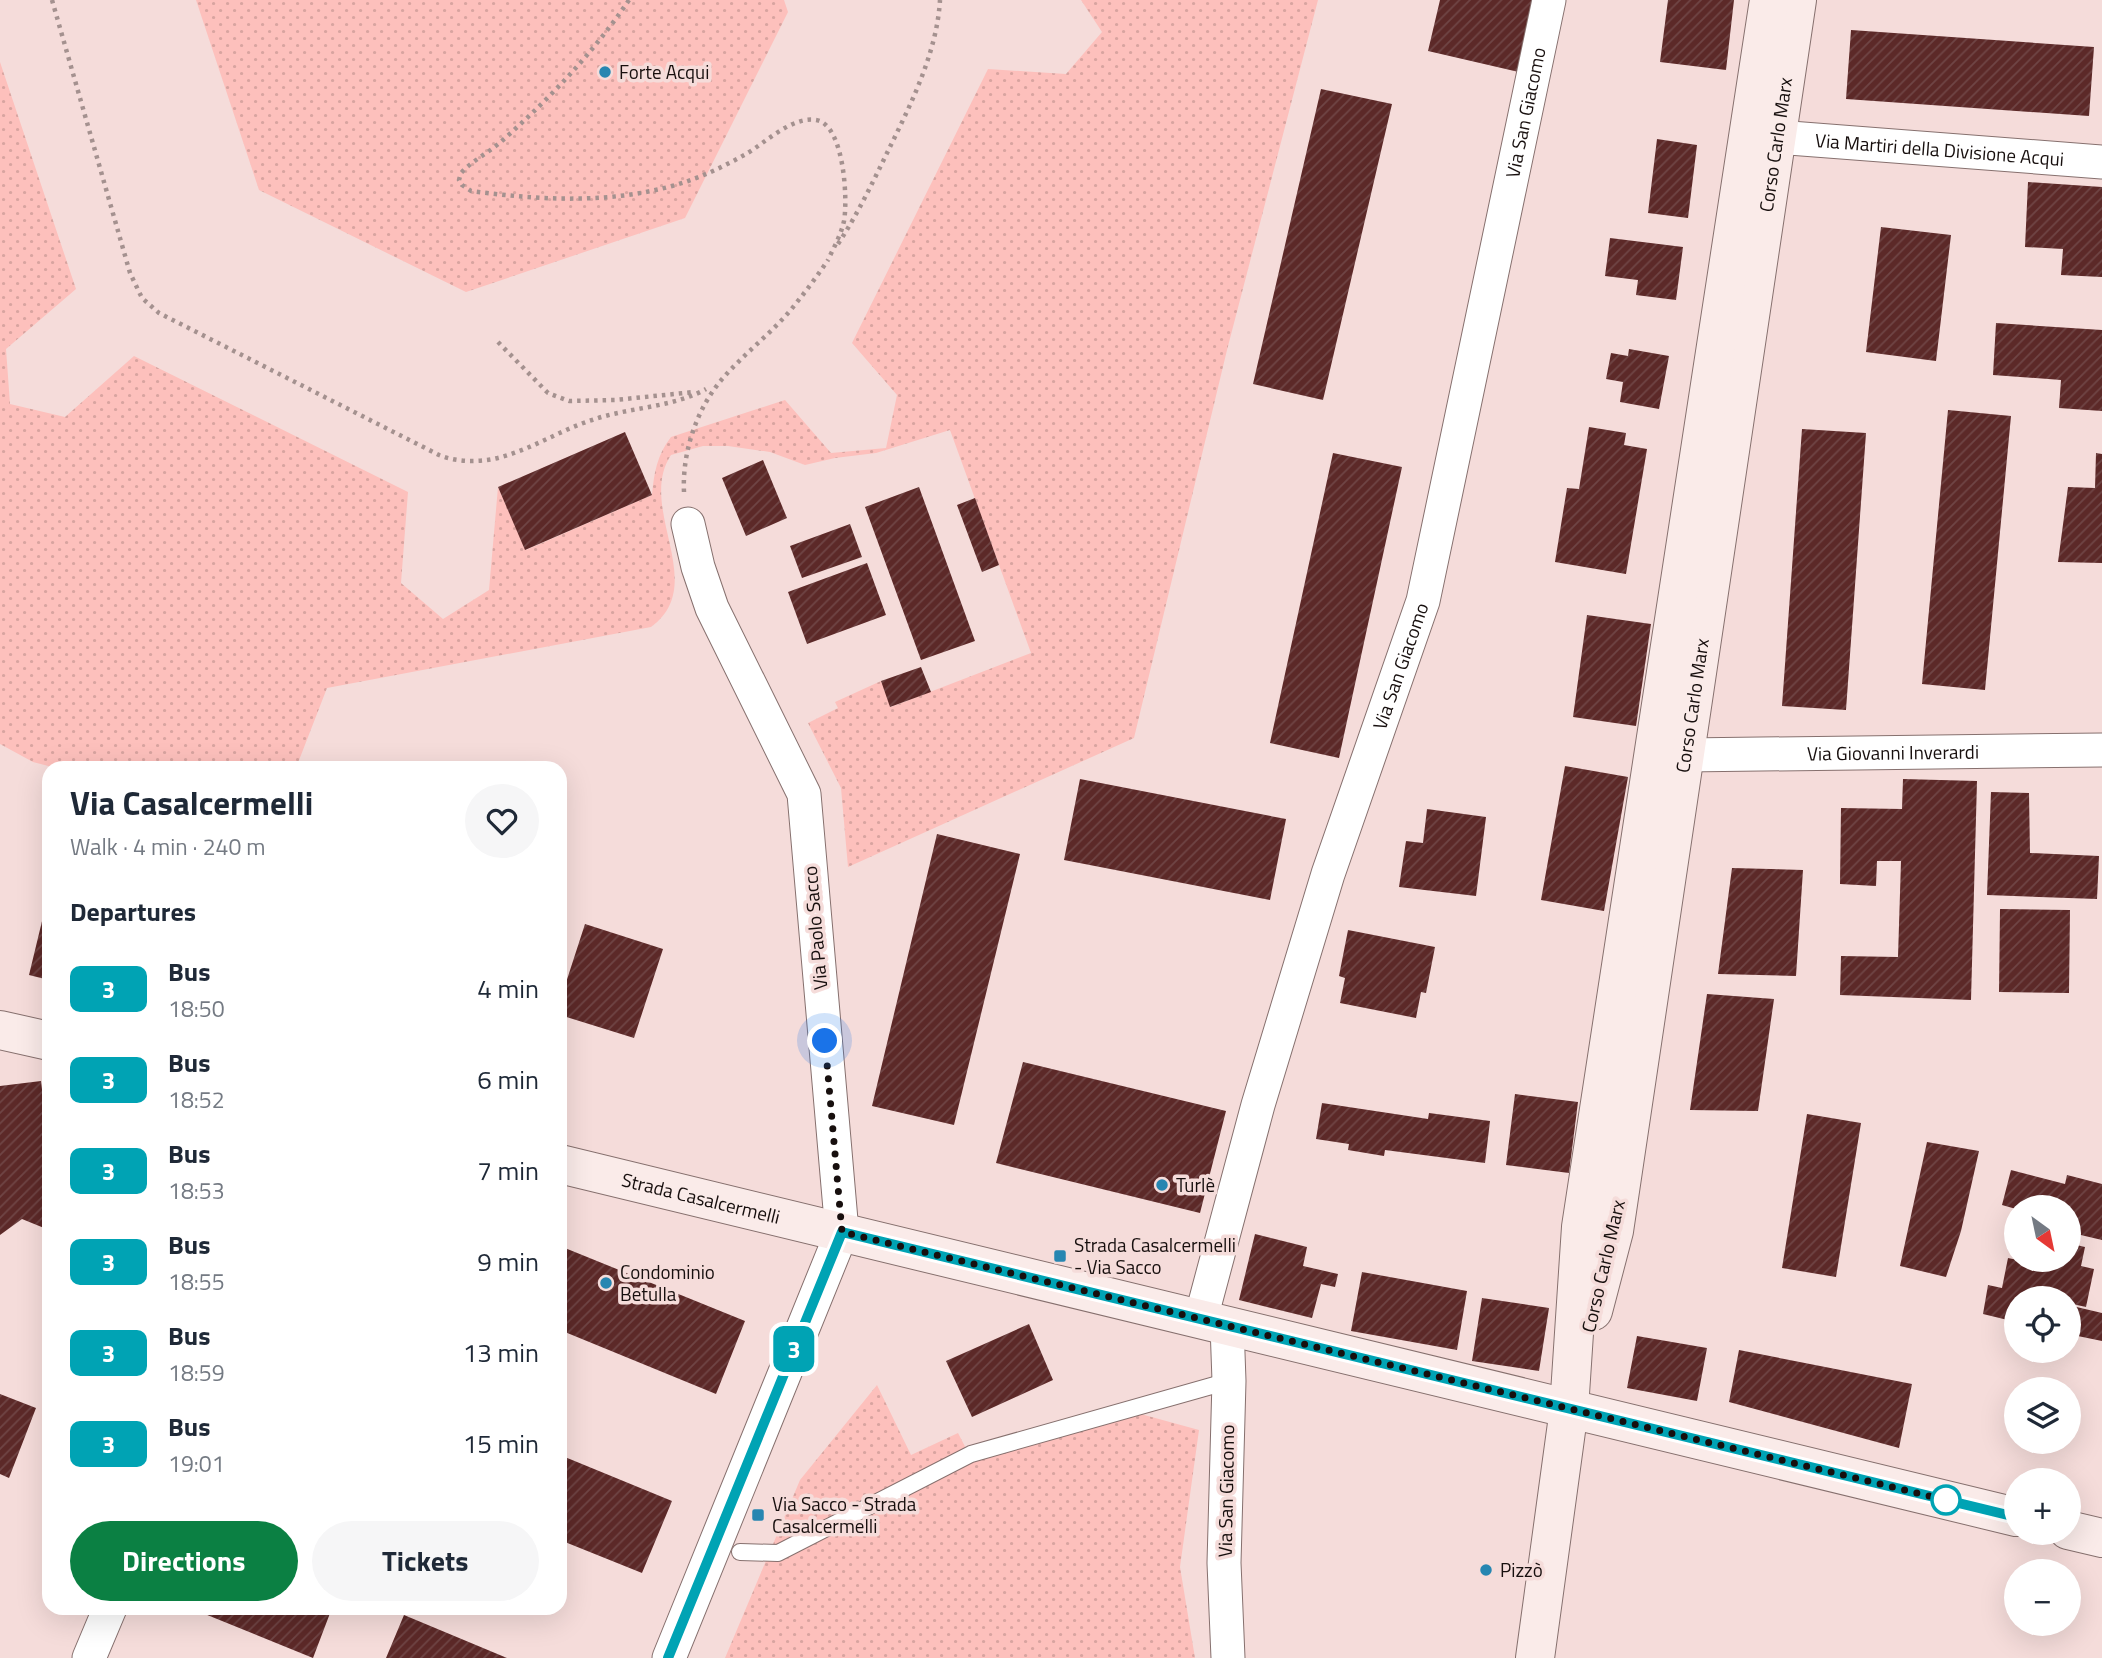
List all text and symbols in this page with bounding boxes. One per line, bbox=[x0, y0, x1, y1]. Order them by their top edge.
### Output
street label: Via San Giacomo bbox=[1497, 44, 1553, 180]
place label: Forte Acqui bbox=[619, 57, 709, 86]
marker: Forte Acqui bbox=[597, 64, 613, 80]
street label: Corso Carlo Marx bbox=[1751, 75, 1799, 214]
street label: Via Martiri della Divisione Acqui bbox=[1814, 125, 2065, 173]
street label: Via San Giacomo bbox=[1364, 598, 1435, 733]
street label: Corso Carlo Marx bbox=[1667, 636, 1716, 775]
street label: Via Giovanni Inverardi bbox=[1807, 736, 1979, 768]
text: Via Casalcermelli bbox=[70, 778, 313, 828]
button: heart bbox=[465, 784, 539, 858]
text: Walk · 4 min · 240 m bbox=[70, 829, 266, 864]
street label: Via Paolo Sacco bbox=[795, 865, 834, 991]
text: Departures bbox=[70, 892, 196, 931]
text: Bus bbox=[168, 952, 210, 991]
text: 4 min bbox=[477, 969, 539, 1008]
text: 3 bbox=[102, 971, 115, 1007]
text: 18:50 bbox=[168, 991, 225, 1026]
your location bbox=[807, 1023, 842, 1058]
text: Bus bbox=[168, 1043, 210, 1082]
text: 6 min bbox=[477, 1060, 539, 1099]
text: 3 bbox=[102, 1062, 115, 1098]
text: 18:52 bbox=[168, 1082, 225, 1117]
text: Bus bbox=[168, 1134, 210, 1173]
text: 7 min bbox=[477, 1151, 539, 1190]
text: 3 bbox=[102, 1153, 115, 1189]
street label: Strada Casalcermelli bbox=[619, 1164, 783, 1231]
place label: Turlè bbox=[1176, 1170, 1215, 1199]
text: 18:53 bbox=[168, 1173, 225, 1208]
marker: Turlè bbox=[1154, 1177, 1170, 1193]
north arrow bbox=[2004, 1195, 2081, 1272]
map controls bbox=[2004, 1195, 2081, 1636]
street label: Corso Carlo Marx bbox=[1573, 1196, 1632, 1335]
text: Bus bbox=[168, 1225, 210, 1264]
place label: Strada Casalcermelli - Via Sacco bbox=[1074, 1230, 1236, 1281]
text: 9 min bbox=[477, 1242, 539, 1281]
text: 3 bbox=[102, 1244, 115, 1280]
marker: Strada Casalcermelli - Via Sacco bbox=[1052, 1248, 1068, 1264]
place label: Condominio Betulla bbox=[620, 1257, 715, 1308]
text: 18:55 bbox=[168, 1264, 225, 1299]
marker: Condominio Betulla bbox=[598, 1275, 614, 1291]
button: locate bbox=[2004, 1286, 2081, 1363]
text: Bus bbox=[168, 1316, 210, 1355]
line badge: 3 bbox=[771, 1326, 817, 1372]
text: 3 bbox=[787, 1331, 801, 1367]
text: 13 min bbox=[463, 1333, 539, 1372]
text: 3 bbox=[102, 1335, 115, 1371]
text: 18:59 bbox=[168, 1355, 225, 1390]
button: layers bbox=[2004, 1377, 2081, 1454]
text: Bus bbox=[168, 1407, 210, 1446]
text: 15 min bbox=[463, 1424, 539, 1463]
street label: Via San Giacomo bbox=[1210, 1424, 1241, 1558]
text: 3 bbox=[102, 1426, 115, 1462]
text: 19:01 bbox=[168, 1446, 225, 1481]
button: + bbox=[2004, 1468, 2081, 1545]
unlabelled marker bbox=[1931, 1485, 1961, 1515]
place label: Via Sacco - Strada Casalcermelli bbox=[772, 1489, 917, 1540]
marker: Via Sacco - Strada Casalcermelli bbox=[750, 1507, 766, 1523]
button: Directions bbox=[70, 1521, 298, 1601]
button: Tickets bbox=[312, 1521, 539, 1601]
place label: Pizzò bbox=[1500, 1555, 1543, 1584]
button: − bbox=[2004, 1559, 2081, 1636]
marker: Pizzò bbox=[1478, 1562, 1494, 1578]

